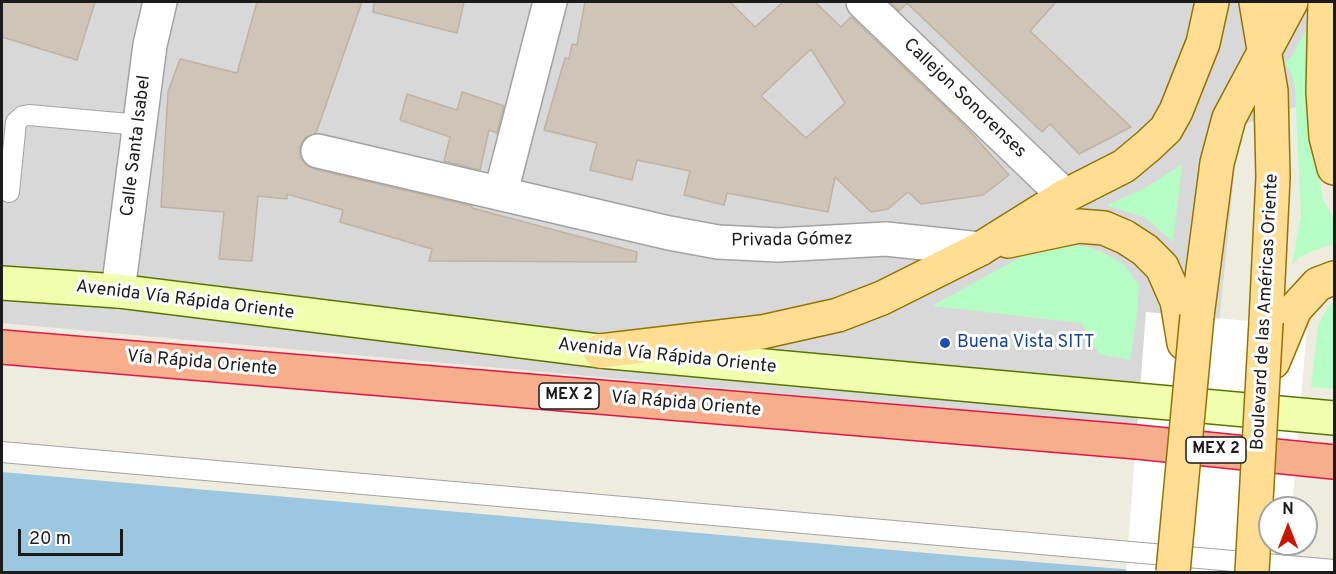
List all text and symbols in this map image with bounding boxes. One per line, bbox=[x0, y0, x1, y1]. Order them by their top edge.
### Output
street label: Callejon Sonorenses bbox=[898, 35, 1030, 163]
street label: Calle Santa Isabel bbox=[118, 74, 156, 218]
street label: Boulevard de las Américas Oriente bbox=[1248, 173, 1284, 451]
street label: Privada Gómez bbox=[731, 229, 853, 253]
street label: Avenida Vía Rápida Oriente bbox=[75, 277, 295, 325]
place label: Buena Vista SITT bbox=[957, 332, 1094, 354]
street label: Avenida Vía Rápida Oriente bbox=[557, 335, 777, 379]
marker: Buena Vista SITT bbox=[938, 336, 952, 350]
street label: Vía Rápida Oriente bbox=[126, 347, 278, 381]
road number: MEX 2 bbox=[539, 383, 599, 409]
street label: Vía Rápida Oriente bbox=[610, 388, 762, 422]
road number: MEX 2 bbox=[1186, 437, 1246, 463]
north arrow bbox=[1258, 496, 1318, 556]
text: N bbox=[1282, 500, 1294, 520]
scale bar bbox=[21, 517, 126, 555]
text: 20 m bbox=[29, 528, 71, 551]

